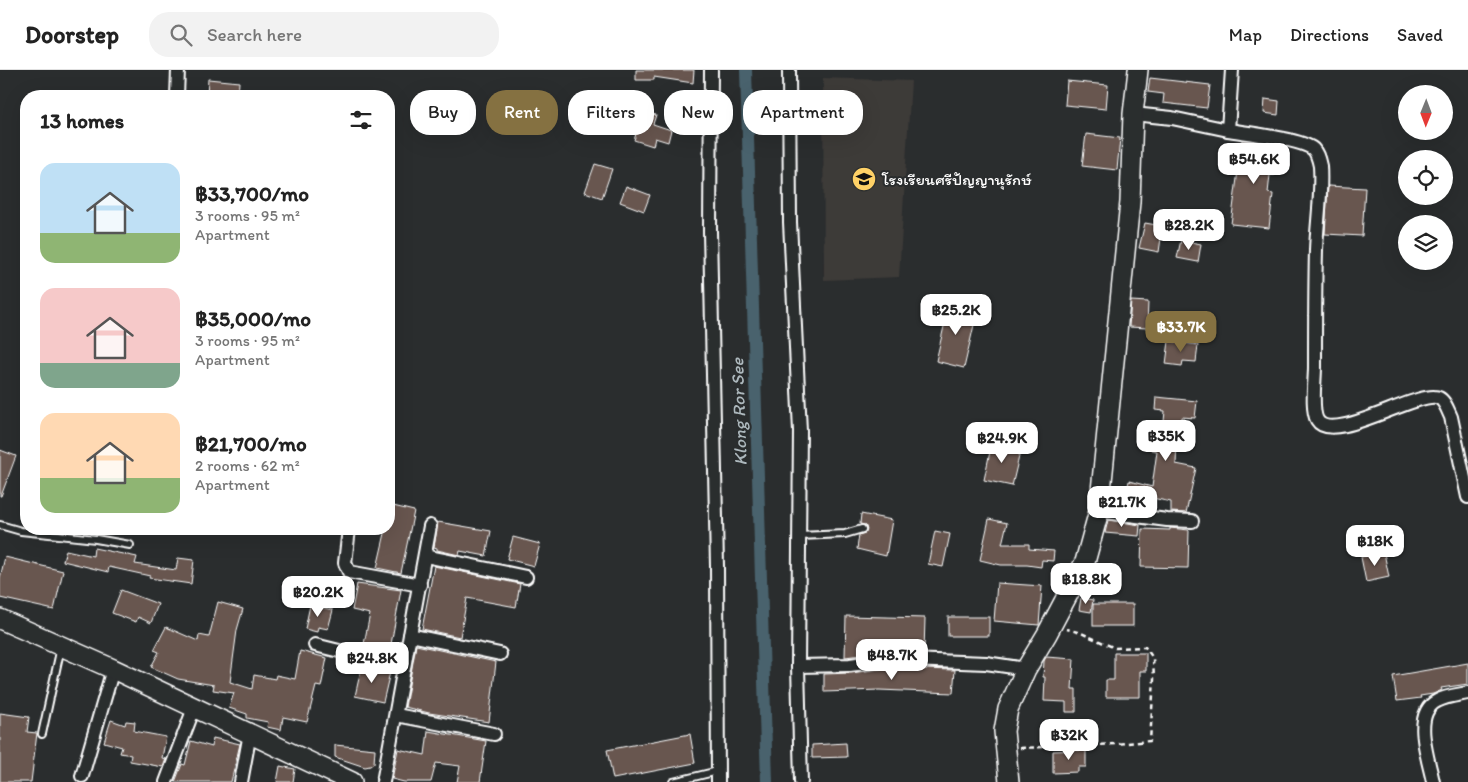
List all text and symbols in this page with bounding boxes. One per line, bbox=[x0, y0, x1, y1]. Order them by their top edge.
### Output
search box bbox=[149, 12, 499, 57]
text: Doorstep bbox=[25, 20, 119, 49]
icon: search bbox=[167, 21, 195, 49]
text: Search here bbox=[207, 23, 302, 46]
text: Map bbox=[1229, 24, 1262, 46]
text: Directions bbox=[1290, 24, 1369, 46]
text: Saved bbox=[1397, 24, 1443, 46]
north arrow bbox=[1398, 85, 1452, 140]
map controls bbox=[1398, 85, 1453, 270]
chip: Buy bbox=[410, 90, 476, 135]
chip: Rent bbox=[486, 90, 558, 135]
chip: Filters bbox=[568, 90, 654, 135]
chip: New bbox=[664, 90, 733, 135]
chip: Apartment bbox=[743, 90, 863, 135]
icon: filters bbox=[347, 106, 375, 134]
text: 13 homes bbox=[40, 108, 124, 133]
pin: ฿54.6K bbox=[1213, 142, 1295, 185]
text: ฿54.6K bbox=[1229, 149, 1279, 168]
button: locate bbox=[1398, 150, 1453, 205]
school or university icon: โรงเรียนศรีปัญญานุรักษ์ bbox=[851, 166, 877, 192]
place label: โรงเรียนศรีปัญญานุรักษ์ bbox=[881, 170, 1032, 190]
text: ฿33,700/mo bbox=[195, 181, 309, 206]
icon: home bbox=[80, 183, 140, 243]
text: 3 rooms · 95 m² bbox=[195, 206, 300, 225]
pin: ฿28.2K bbox=[1148, 208, 1230, 251]
text: ฿28.2K bbox=[1164, 215, 1214, 234]
button: layers bbox=[1398, 215, 1453, 270]
text: Apartment bbox=[195, 225, 270, 244]
pin: ฿25.2K bbox=[915, 294, 997, 336]
text: ฿25.2K bbox=[931, 300, 981, 319]
text: ฿35,000/mo bbox=[195, 306, 311, 331]
icon: home bbox=[80, 308, 140, 368]
pin: ฿33.7K bbox=[1140, 310, 1222, 353]
text: ฿33.7K bbox=[1156, 317, 1206, 336]
text: 3 rooms · 95 m² bbox=[195, 331, 300, 350]
text: Apartment bbox=[195, 350, 270, 369]
water label: Klong Ror See bbox=[726, 356, 752, 466]
pin: ฿35K bbox=[1136, 420, 1196, 462]
pin: ฿24.9K bbox=[961, 422, 1043, 464]
text: ฿35K bbox=[1148, 426, 1185, 445]
text: ฿24.9K bbox=[977, 428, 1027, 447]
text: ฿21,700/mo bbox=[195, 431, 307, 456]
icon: home bbox=[80, 433, 140, 493]
text: 2 rooms · 62 m² bbox=[195, 456, 300, 475]
text: Apartment bbox=[195, 475, 270, 494]
pin: ฿21.7K bbox=[1081, 486, 1163, 528]
text: ฿21.7K bbox=[1098, 492, 1146, 511]
pin: ฿18K bbox=[1345, 524, 1405, 567]
text: ฿18K bbox=[1357, 531, 1393, 550]
pin: ฿18.8K bbox=[1045, 562, 1127, 605]
text: ฿18.8K bbox=[1062, 569, 1110, 588]
pin: ฿20.2K bbox=[277, 576, 359, 618]
text: ฿20.2K bbox=[293, 582, 343, 601]
pin: ฿48.7K bbox=[851, 638, 933, 681]
pin: ฿24.8K bbox=[331, 642, 413, 684]
text: ฿48.7K bbox=[867, 645, 917, 664]
text: ฿24.8K bbox=[347, 648, 397, 667]
pin: ฿32K bbox=[1039, 718, 1099, 761]
text: ฿32K bbox=[1050, 725, 1088, 744]

